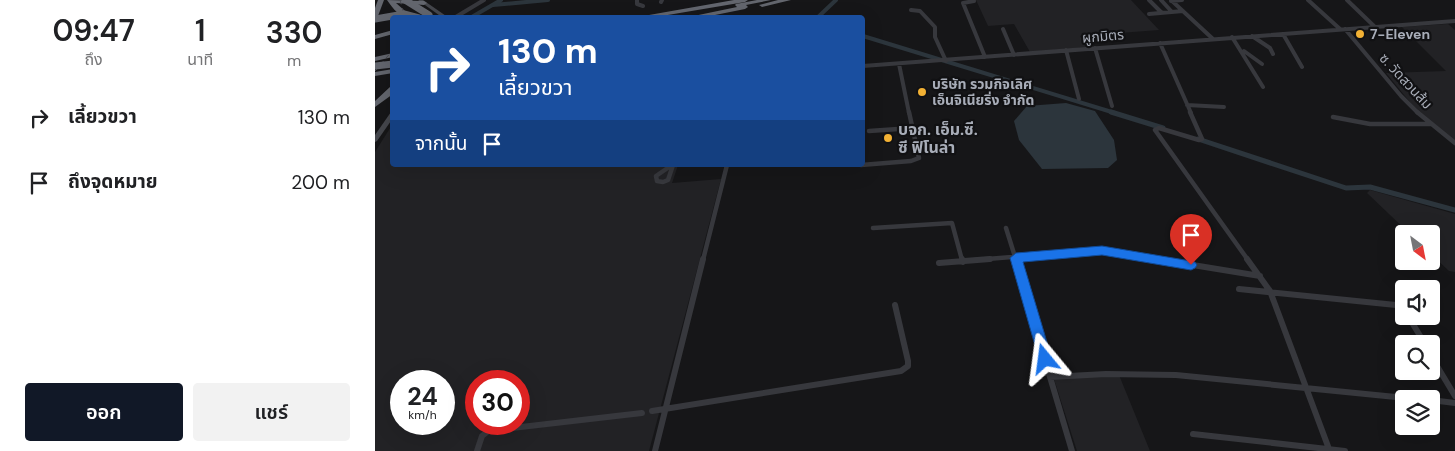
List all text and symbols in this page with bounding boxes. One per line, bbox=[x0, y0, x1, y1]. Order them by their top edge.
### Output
text: 09:47 bbox=[52, 11, 135, 50]
text: 1 bbox=[195, 11, 205, 50]
text: 330 bbox=[266, 13, 323, 52]
street label: ผูกมิตร bbox=[1081, 25, 1125, 47]
place label: 7-Eleven bbox=[1370, 25, 1430, 43]
text: 130 m bbox=[498, 28, 598, 74]
marker: 7-Eleven bbox=[1354, 28, 1366, 40]
icon: right bbox=[415, 35, 480, 100]
text: ถึง bbox=[84, 49, 103, 70]
text: นาที bbox=[187, 49, 213, 70]
street label: ซ. วัดสวนส้ม bbox=[1376, 49, 1436, 113]
text: m bbox=[287, 50, 301, 71]
text: เลี้ยวขวา bbox=[498, 73, 573, 102]
place label: บริษัท รวมกิจเลิศ เอ็นจิเนียริ่ง จำกัด bbox=[932, 75, 1034, 109]
marker: บริษัท รวมกิจเลิศ เอ็นจิเนียริ่ง จำกัด bbox=[916, 86, 928, 98]
icon: right bbox=[25, 104, 53, 132]
text: เลี้ยวขวา bbox=[68, 104, 137, 129]
text: 130 m bbox=[298, 105, 350, 130]
place label: บจก. เอ็ม.ซี. ซี ฟิโนล่า bbox=[898, 119, 978, 158]
icon: arrive bbox=[478, 130, 506, 158]
text: จากนั้น bbox=[415, 131, 468, 156]
marker: บจก. เอ็ม.ซี. ซี ฟิโนล่า bbox=[882, 132, 894, 144]
icon: arrive bbox=[25, 169, 53, 197]
text: ถึงจุดหมาย bbox=[68, 169, 158, 194]
text: 200 m bbox=[291, 170, 350, 195]
pin bbox=[1170, 214, 1212, 265]
icon: arrive bbox=[1177, 221, 1205, 249]
north arrow bbox=[1395, 225, 1440, 270]
map controls bbox=[1395, 225, 1440, 435]
button: sound bbox=[1395, 280, 1440, 325]
position arrow bbox=[1018, 332, 1070, 384]
button: search bbox=[1395, 335, 1440, 380]
speed limit sign: 30 bbox=[465, 370, 530, 435]
text: 24 bbox=[407, 380, 438, 413]
button: ออก bbox=[25, 383, 183, 441]
button: แชร์ bbox=[193, 383, 350, 441]
button: layers bbox=[1395, 390, 1440, 435]
text: km/h bbox=[408, 407, 437, 423]

